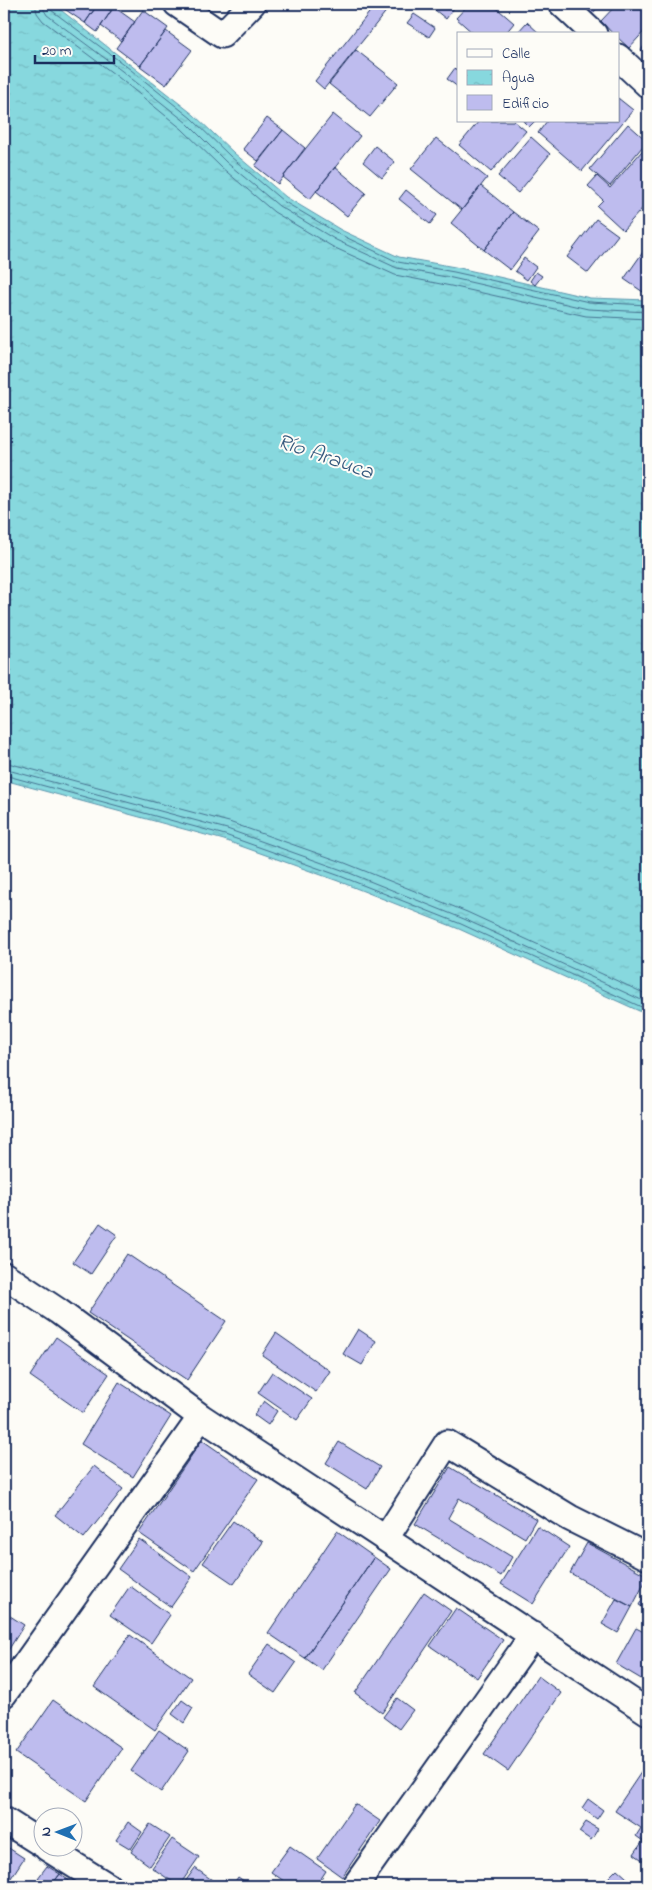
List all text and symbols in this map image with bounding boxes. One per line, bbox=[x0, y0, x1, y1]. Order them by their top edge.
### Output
scale bar bbox=[35, 32, 114, 64]
legend bbox=[457, 32, 620, 122]
text: 20 m bbox=[42, 40, 72, 62]
text: Calle bbox=[502, 43, 530, 65]
text: Agua bbox=[502, 67, 535, 90]
text: Edificio bbox=[502, 93, 549, 115]
water label: Río Arauca bbox=[273, 427, 378, 490]
north arrow bbox=[32, 1808, 82, 1858]
text: N bbox=[36, 1827, 57, 1837]

